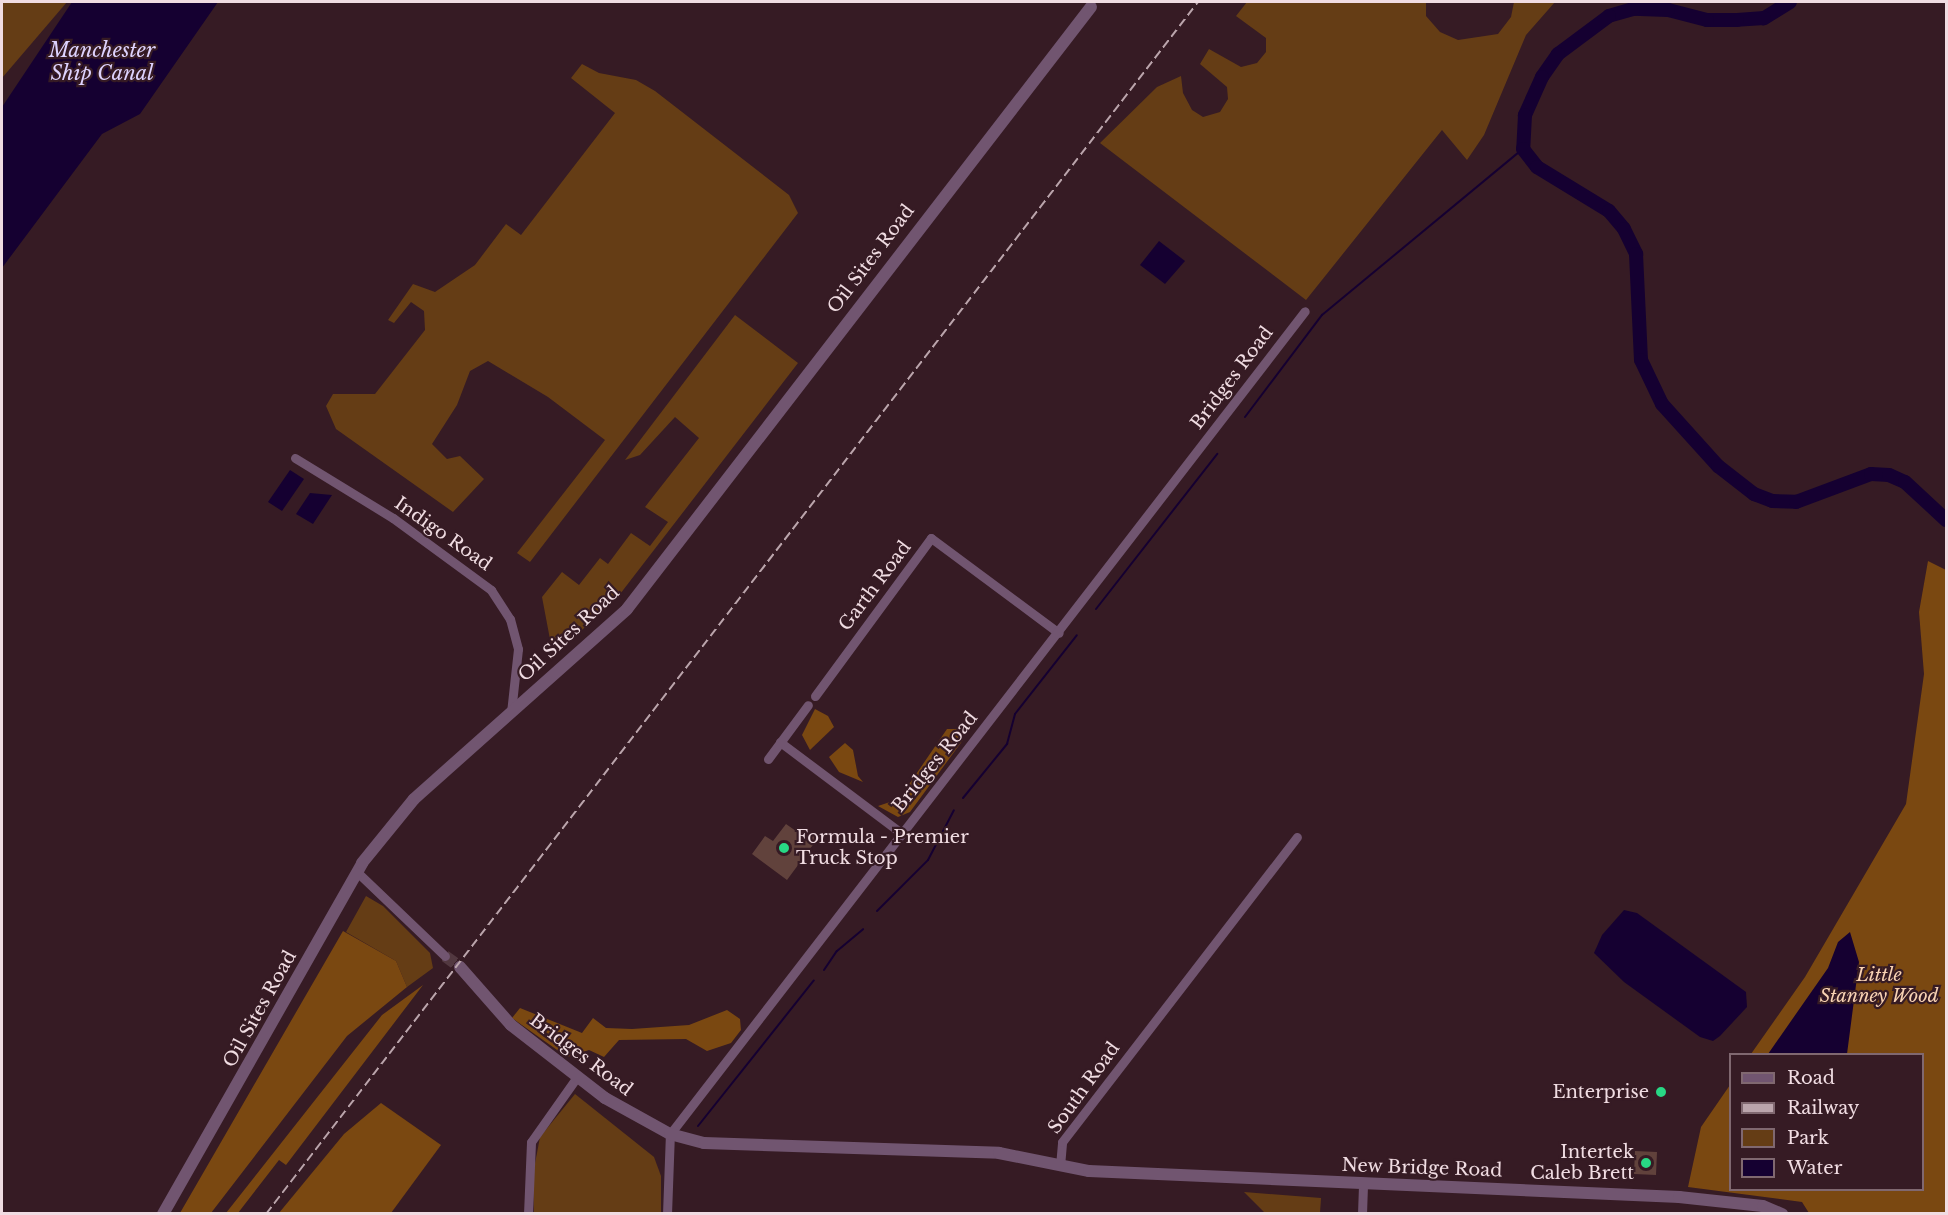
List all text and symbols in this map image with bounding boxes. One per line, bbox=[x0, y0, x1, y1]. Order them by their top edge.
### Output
water label: Manchester Ship Canal bbox=[49, 39, 155, 86]
street label: Oil Sites Road bbox=[823, 200, 919, 318]
street label: Bridges Road bbox=[1186, 322, 1278, 434]
street label: Indigo Road bbox=[390, 493, 496, 575]
street label: Garth Road bbox=[834, 537, 916, 635]
street label: Oil Sites Road bbox=[514, 582, 624, 686]
street label: Bridges Road bbox=[888, 707, 982, 817]
place label: Formula - Premier Truck Stop bbox=[796, 827, 969, 870]
marker: Formula - Premier Truck Stop bbox=[777, 841, 791, 855]
street label: Oil Sites Road bbox=[219, 947, 301, 1071]
park label: Little Stanney Wood bbox=[1820, 965, 1938, 1008]
street label: Bridges Road bbox=[525, 1009, 637, 1101]
street label: South Road bbox=[1044, 1038, 1124, 1138]
legend bbox=[1729, 1053, 1924, 1191]
text: Road bbox=[1787, 1067, 1835, 1089]
place label: Enterprise bbox=[1552, 1081, 1649, 1103]
marker: Enterprise bbox=[1654, 1085, 1668, 1099]
text: Railway bbox=[1787, 1097, 1859, 1119]
text: Park bbox=[1787, 1127, 1829, 1149]
place label: Intertek Caleb Brett bbox=[1530, 1142, 1634, 1184]
street label: New Bridge Road bbox=[1341, 1154, 1503, 1182]
marker: Intertek Caleb Brett bbox=[1639, 1156, 1653, 1170]
text: Water bbox=[1787, 1157, 1842, 1179]

